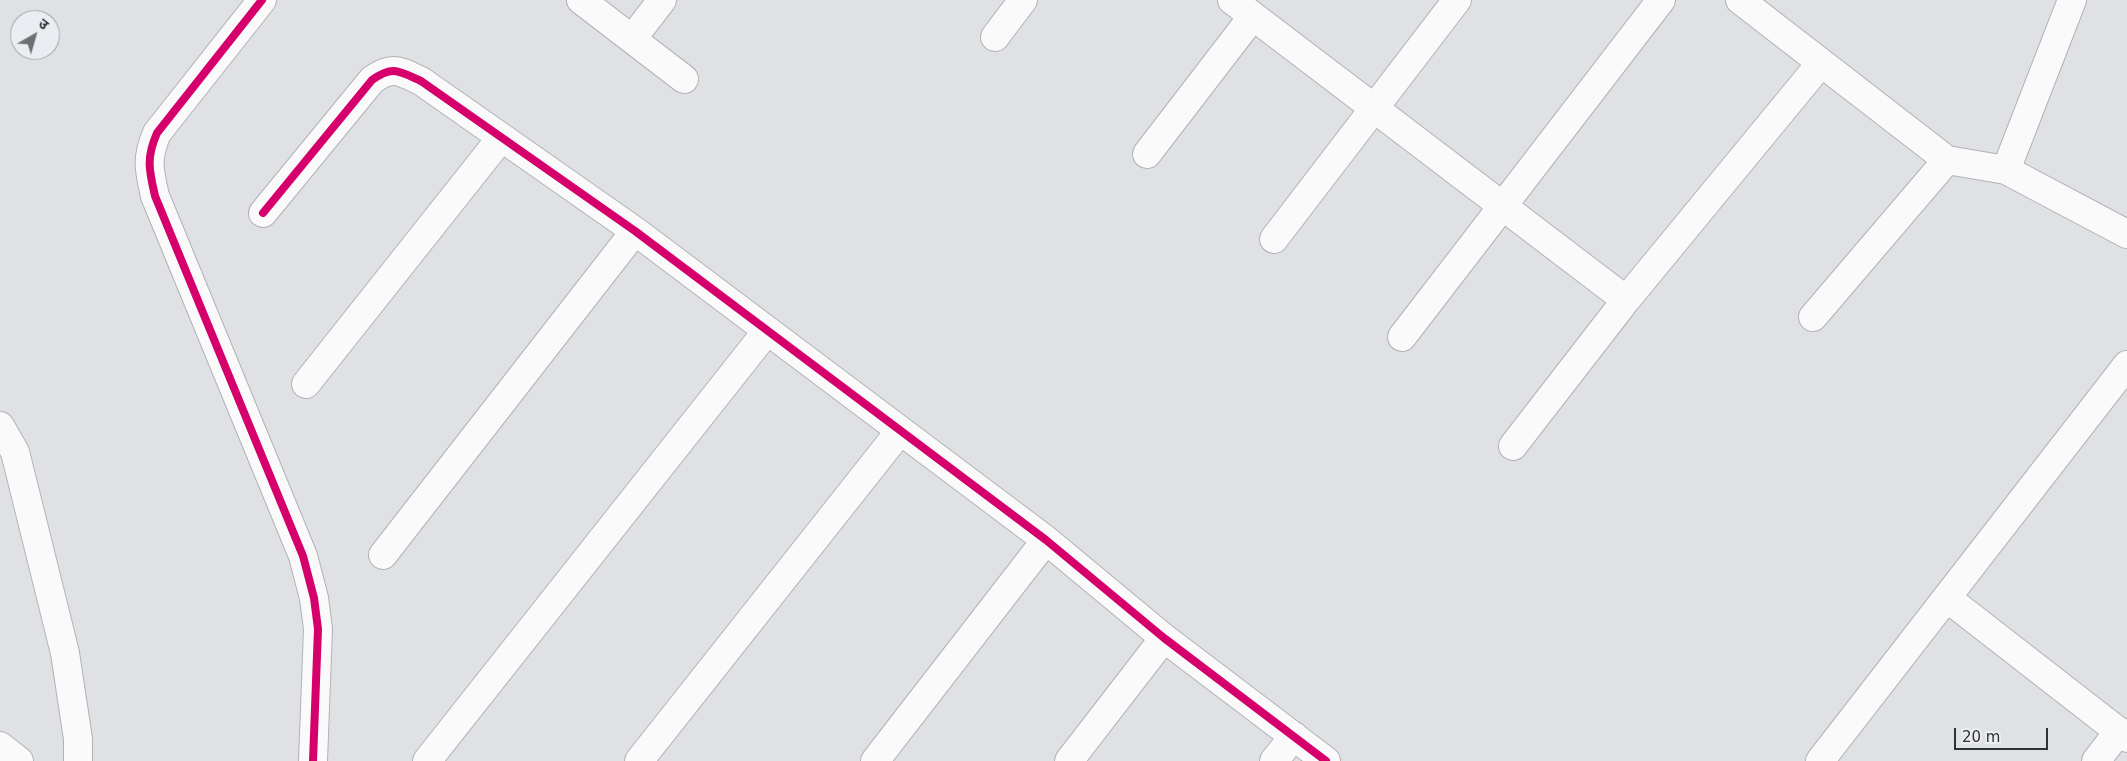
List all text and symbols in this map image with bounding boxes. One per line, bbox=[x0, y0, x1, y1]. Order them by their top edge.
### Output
north arrow bbox=[10, 10, 60, 60]
text: उ bbox=[35, 15, 52, 33]
scale bar bbox=[1957, 718, 2051, 750]
text: 20 m bbox=[1962, 728, 2000, 746]

